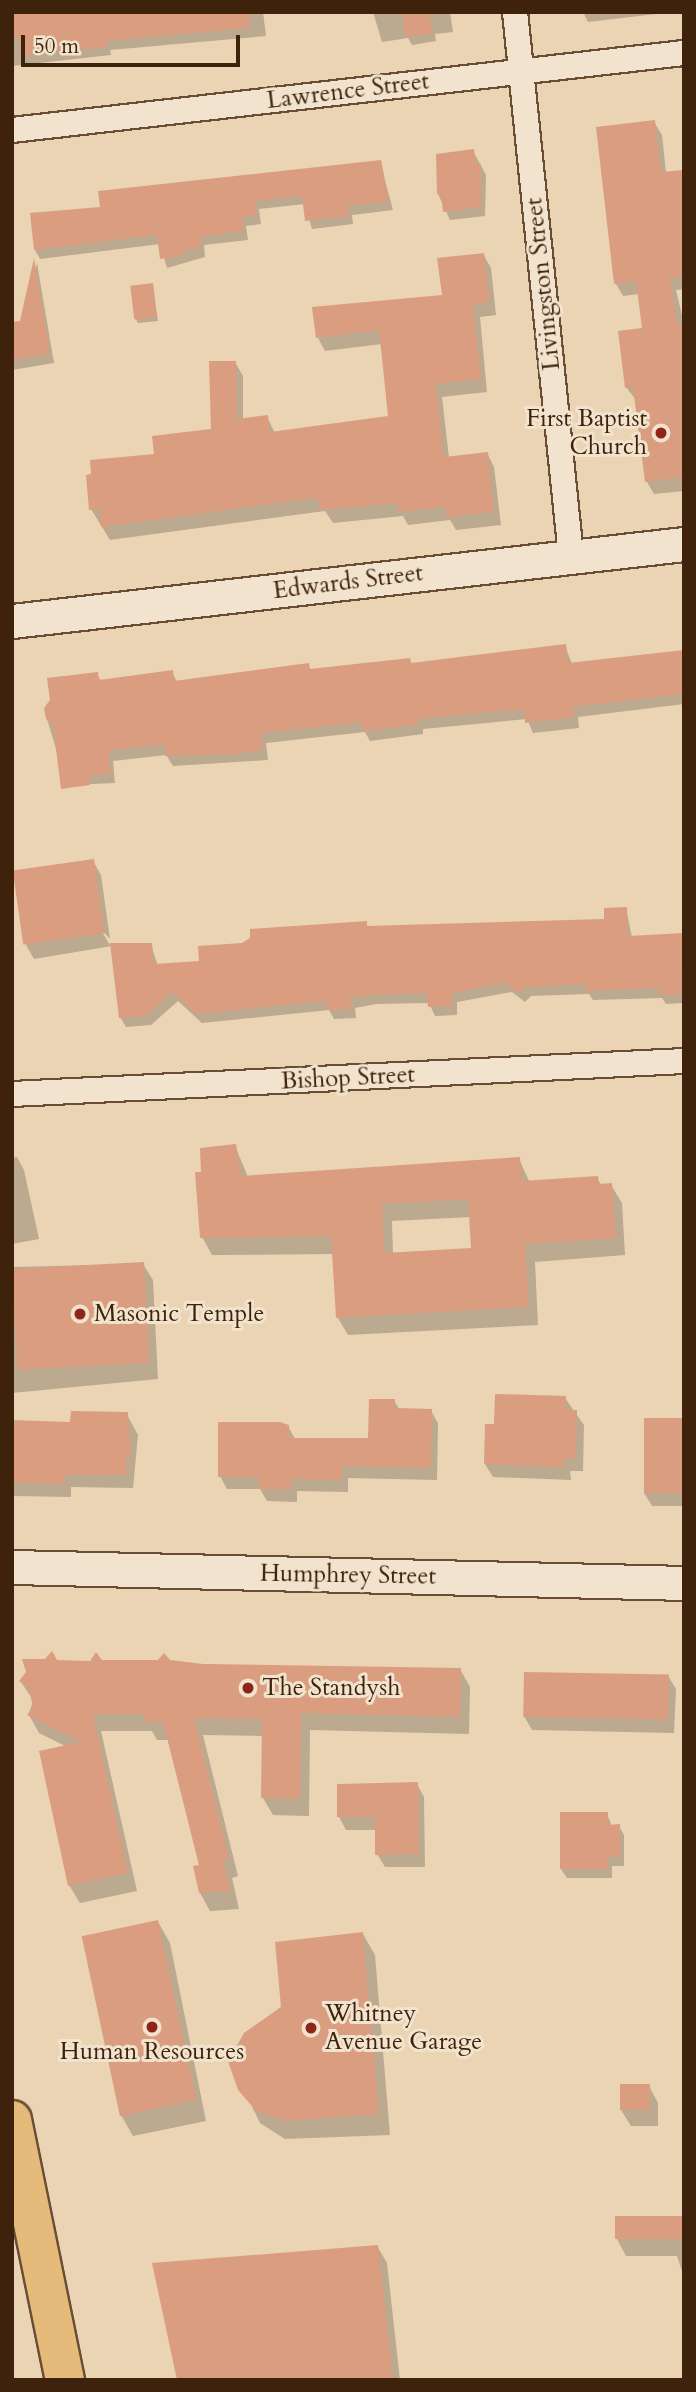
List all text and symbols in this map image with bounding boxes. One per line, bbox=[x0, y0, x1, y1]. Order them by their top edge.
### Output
scale bar bbox=[24, 21, 243, 65]
text: 50 m bbox=[34, 32, 79, 61]
street label: Lawrence Street bbox=[265, 67, 431, 115]
street label: Livingston Street bbox=[520, 196, 566, 372]
place label: First Baptist Church bbox=[526, 405, 647, 461]
marker: First Baptist Church bbox=[653, 425, 669, 441]
street label: Edwards Street bbox=[271, 559, 425, 605]
street label: Bishop Street bbox=[280, 1060, 416, 1096]
place label: Masonic Temple bbox=[94, 1300, 264, 1328]
marker: Masonic Temple bbox=[72, 1306, 88, 1322]
street label: Humphrey Street bbox=[260, 1559, 436, 1591]
place label: The Standysh bbox=[262, 1674, 400, 1702]
marker: The Standysh bbox=[240, 1680, 256, 1696]
place label: Whitney Avenue Garage bbox=[325, 2000, 482, 2056]
marker: Human Resources bbox=[144, 2019, 160, 2035]
marker: Whitney Avenue Garage bbox=[303, 2020, 319, 2036]
place label: Human Resources bbox=[60, 2038, 244, 2066]

